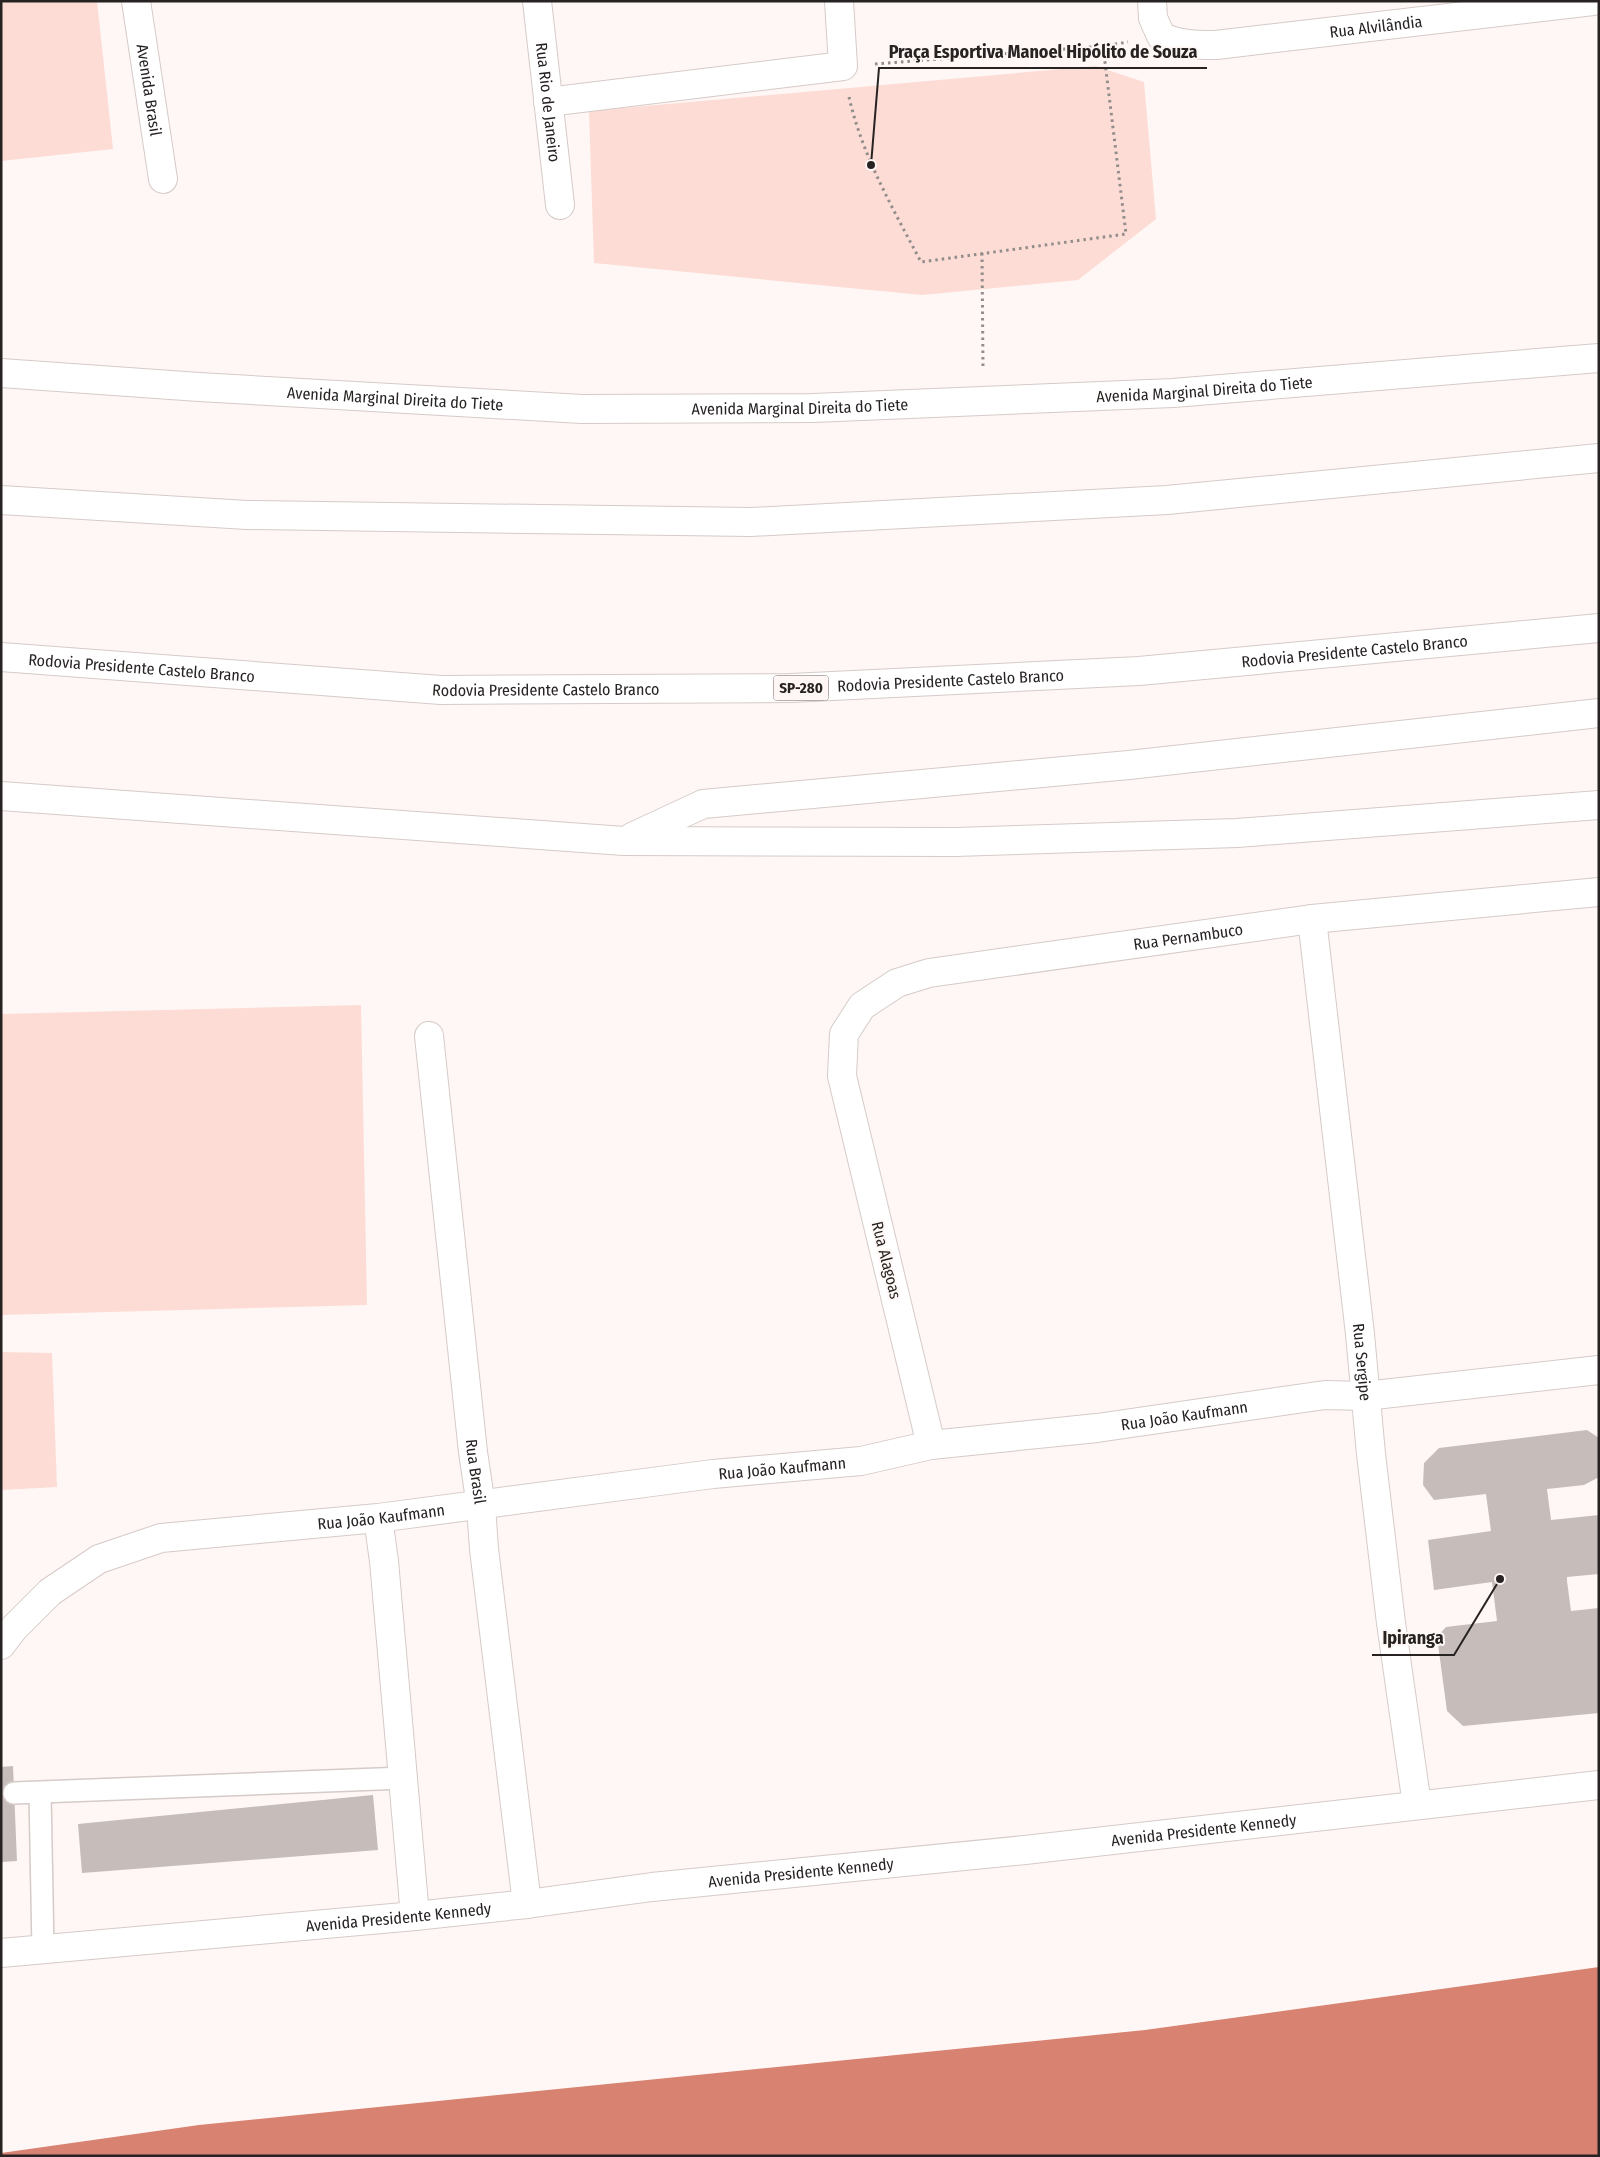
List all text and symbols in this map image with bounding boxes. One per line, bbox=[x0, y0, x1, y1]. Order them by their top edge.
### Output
street label: Rua Alvilândia bbox=[1329, 12, 1424, 42]
callout: Praça Esportiva Manoel Hipólito de Souza bbox=[879, 35, 1207, 68]
text: Praça Esportiva Manoel Hipólito de Souza bbox=[889, 41, 1197, 63]
street label: Rua Rio de Janeiro bbox=[532, 42, 564, 163]
street label: Avenida Brasil bbox=[133, 43, 165, 137]
street label: Avenida Marginal Direita do Tiete bbox=[1096, 373, 1313, 406]
street label: Avenida Marginal Direita do Tiete bbox=[286, 383, 504, 414]
street label: Avenida Marginal Direita do Tiete bbox=[692, 395, 909, 419]
street label: Rodovia Presidente Castelo Branco bbox=[1240, 631, 1468, 671]
street label: Rodovia Presidente Castelo Branco bbox=[28, 650, 256, 686]
street label: Rodovia Presidente Castelo Branco bbox=[837, 666, 1064, 696]
road number: SP-280 bbox=[774, 676, 828, 700]
street label: Rodovia Presidente Castelo Branco bbox=[431, 680, 659, 700]
street label: Rua Pernambuco bbox=[1132, 920, 1244, 954]
street label: Rua Alagoas bbox=[868, 1219, 905, 1301]
street label: Rua Sergipe bbox=[1349, 1322, 1375, 1402]
street label: Rua João Kaufmann bbox=[1120, 1397, 1249, 1434]
street label: Rua Brasil bbox=[462, 1438, 490, 1505]
street label: Rua João Kaufmann bbox=[718, 1453, 847, 1483]
street label: Rua João Kaufmann bbox=[317, 1500, 446, 1534]
callout: Ipiranga bbox=[1372, 1622, 1454, 1655]
text: Ipiranga bbox=[1382, 1627, 1444, 1649]
street label: Avenida Presidente Kennedy bbox=[1110, 1810, 1298, 1850]
street label: Avenida Presidente Kennedy bbox=[707, 1854, 895, 1891]
street label: Avenida Presidente Kennedy bbox=[305, 1899, 493, 1936]

